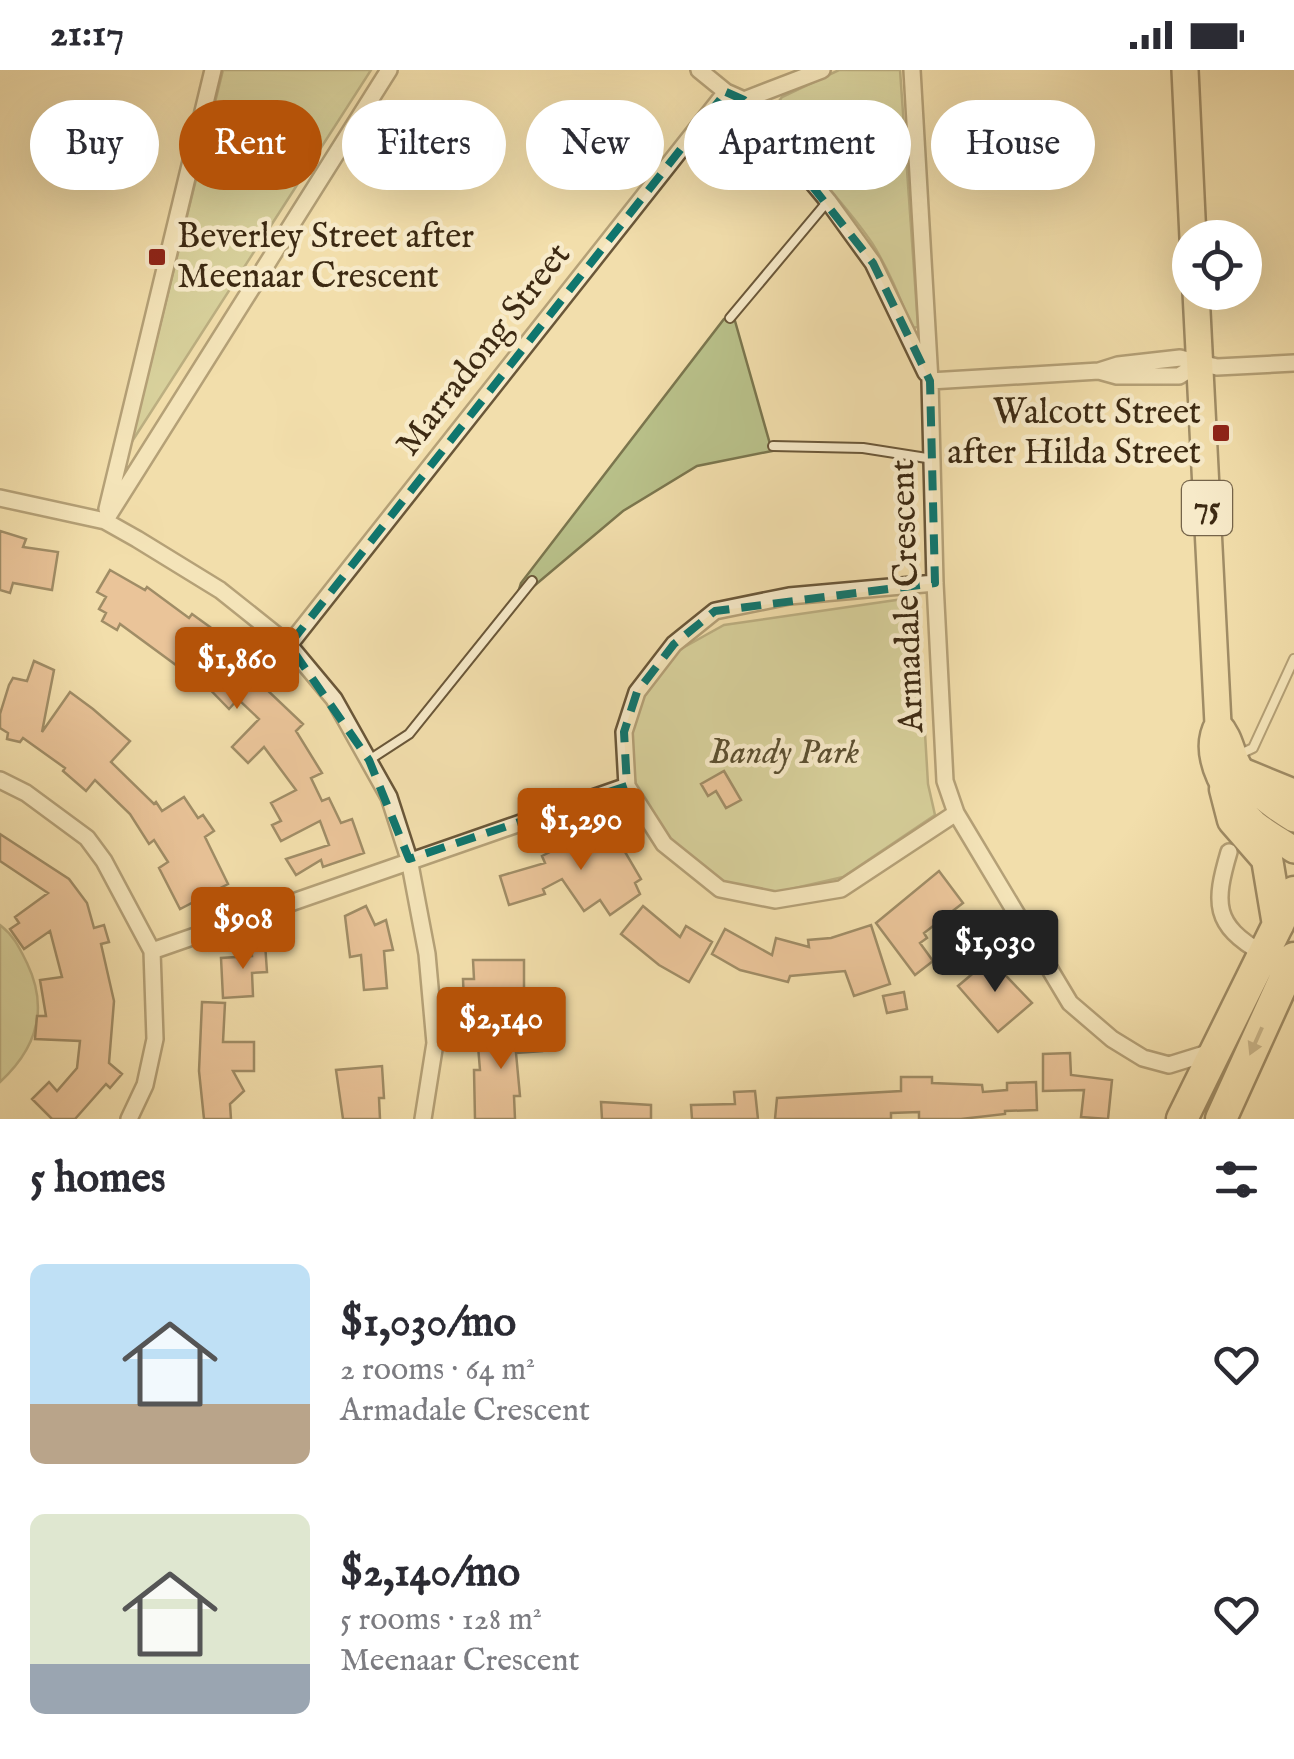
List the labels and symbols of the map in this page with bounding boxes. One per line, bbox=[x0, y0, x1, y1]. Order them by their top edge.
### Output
place label: Beverley Street after Meenaar Crescent bbox=[177, 215, 474, 300]
street label: Marradong Street bbox=[387, 234, 581, 466]
marker: Beverley Street after Meenaar Crescent bbox=[146, 246, 168, 268]
place label: Walcott Street after Hilda Street bbox=[947, 391, 1201, 476]
marker: Walcott Street after Hilda Street bbox=[1210, 422, 1232, 444]
street label: Armadale Crescent bbox=[881, 459, 935, 734]
road number: 75 bbox=[1182, 481, 1232, 535]
pin: $1,860 bbox=[156, 627, 318, 712]
park label: Bandy Park bbox=[709, 731, 859, 776]
pin: $1,290 bbox=[500, 788, 662, 873]
pin: $908 bbox=[184, 887, 302, 972]
pin: $1,030 bbox=[914, 910, 1076, 995]
pin: $2,140 bbox=[420, 987, 582, 1072]
one-way arrow bbox=[1248, 1026, 1264, 1056]

